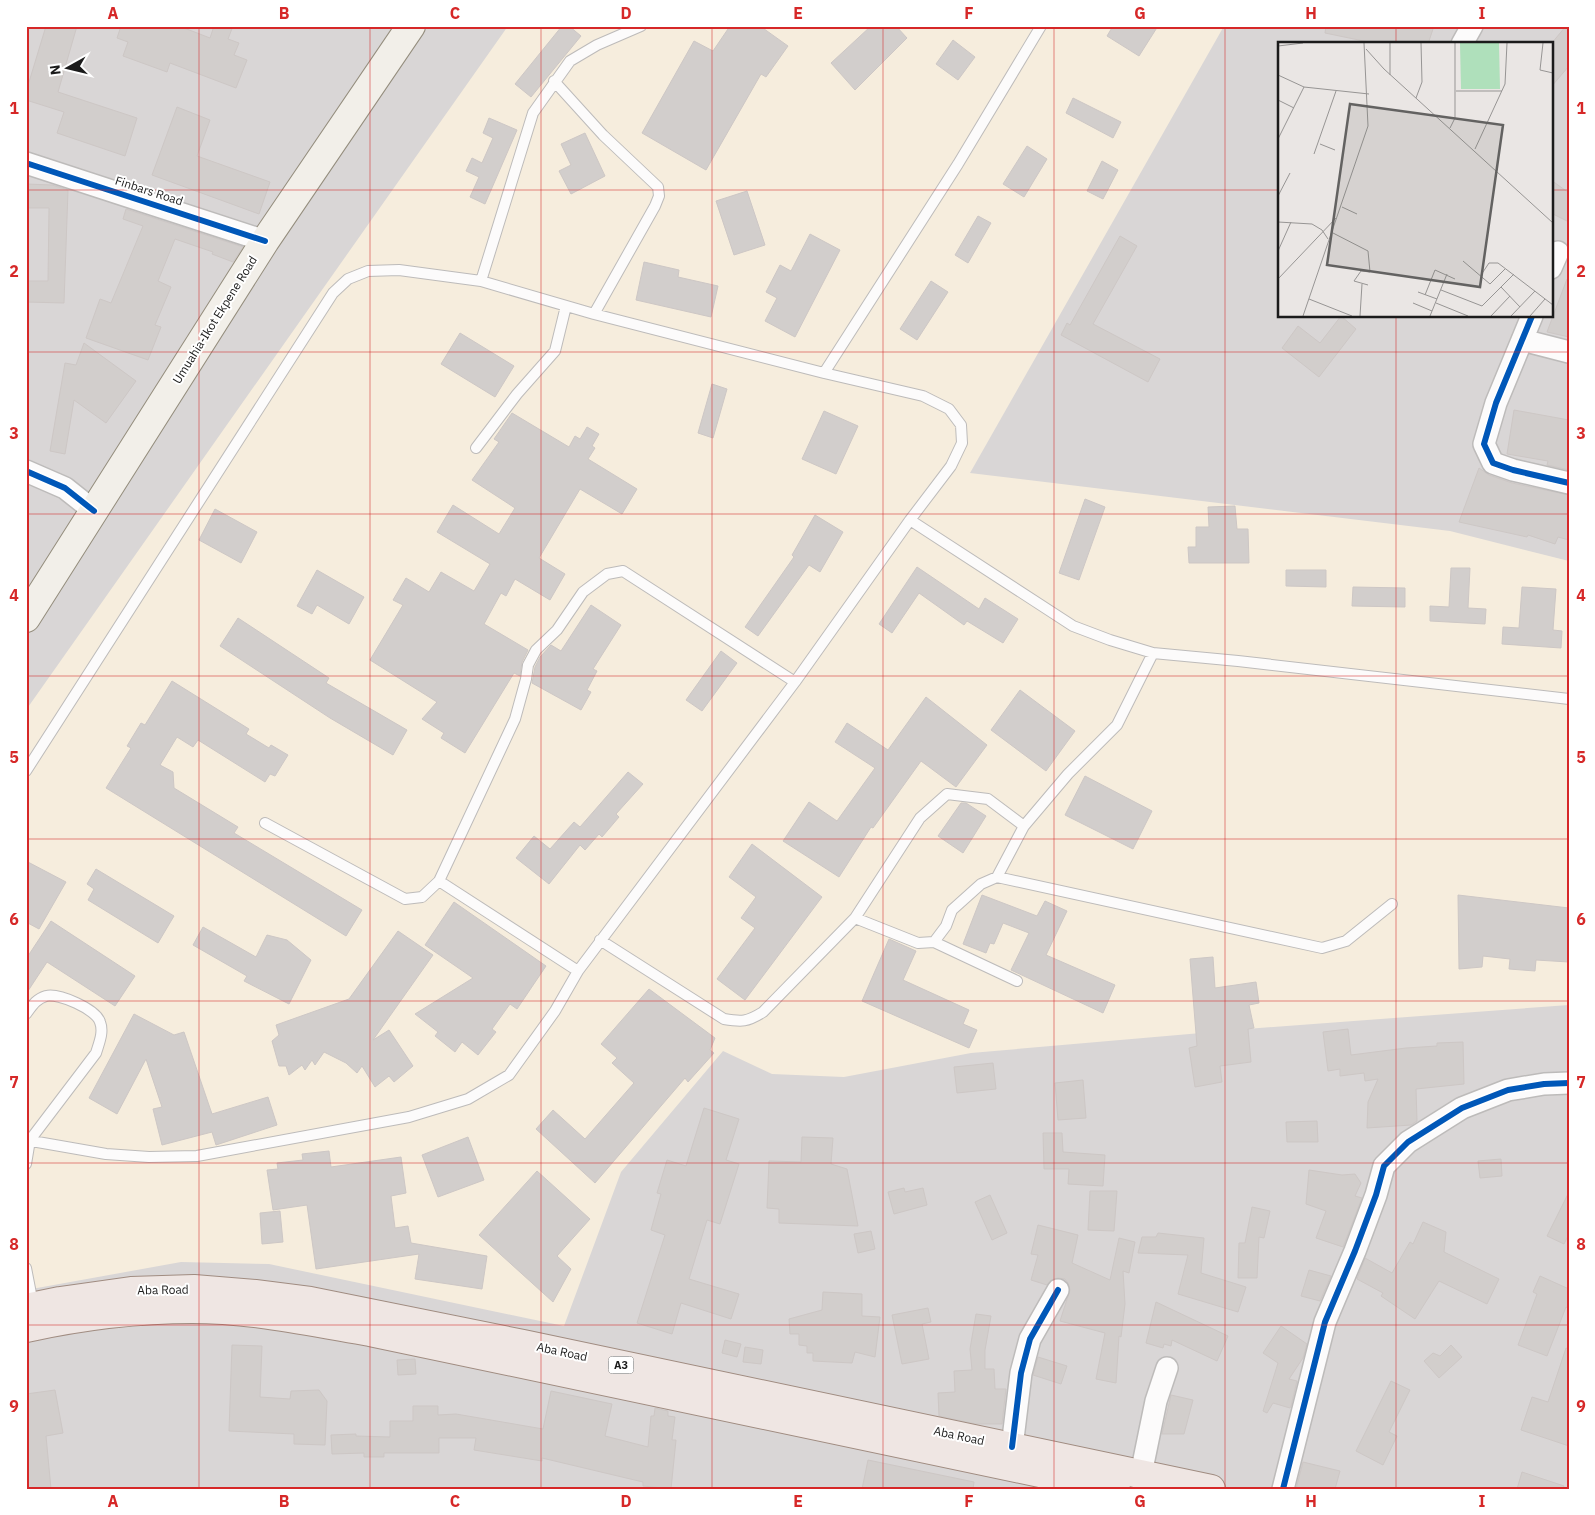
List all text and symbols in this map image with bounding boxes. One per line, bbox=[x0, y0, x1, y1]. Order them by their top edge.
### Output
text: A bbox=[108, 3, 119, 23]
text: B bbox=[279, 3, 290, 23]
text: C bbox=[450, 3, 460, 23]
text: D bbox=[620, 3, 632, 23]
text: E bbox=[793, 3, 803, 23]
text: F bbox=[964, 3, 974, 23]
text: G bbox=[1134, 3, 1146, 23]
text: H bbox=[1305, 3, 1317, 23]
text: I bbox=[1479, 3, 1486, 23]
north arrow bbox=[42, 42, 92, 92]
inset map bbox=[1278, 42, 1552, 318]
text: N bbox=[46, 64, 65, 76]
text: 1 bbox=[9, 98, 19, 118]
text: 1 bbox=[1576, 98, 1586, 118]
street label: Finbars Road bbox=[113, 172, 185, 209]
street label: Umuahia-Ikot Ekpene Road bbox=[169, 253, 260, 386]
text: 2 bbox=[9, 261, 19, 281]
text: 2 bbox=[1576, 261, 1586, 281]
text: 3 bbox=[9, 423, 19, 443]
text: 3 bbox=[1576, 423, 1586, 443]
text: 4 bbox=[9, 585, 19, 605]
text: 4 bbox=[1576, 585, 1586, 605]
text: 5 bbox=[9, 747, 19, 767]
text: 5 bbox=[1576, 747, 1586, 767]
text: 6 bbox=[9, 909, 19, 929]
text: 6 bbox=[1576, 909, 1586, 929]
text: 7 bbox=[9, 1072, 19, 1092]
text: 7 bbox=[1576, 1072, 1586, 1092]
text: 8 bbox=[9, 1234, 19, 1254]
text: 8 bbox=[1576, 1234, 1586, 1254]
street label: Aba Road bbox=[137, 1282, 189, 1297]
street label: Aba Road bbox=[535, 1339, 589, 1364]
road number: A3 bbox=[608, 1356, 634, 1374]
text: 9 bbox=[9, 1396, 19, 1416]
text: 9 bbox=[1576, 1396, 1586, 1416]
street label: Aba Road bbox=[932, 1423, 986, 1448]
text: A bbox=[108, 1491, 119, 1511]
text: B bbox=[279, 1491, 290, 1511]
text: C bbox=[450, 1491, 460, 1511]
text: D bbox=[620, 1491, 632, 1511]
text: E bbox=[793, 1491, 803, 1511]
text: F bbox=[964, 1491, 974, 1511]
text: G bbox=[1134, 1491, 1146, 1511]
text: H bbox=[1305, 1491, 1317, 1511]
text: I bbox=[1479, 1491, 1486, 1511]

